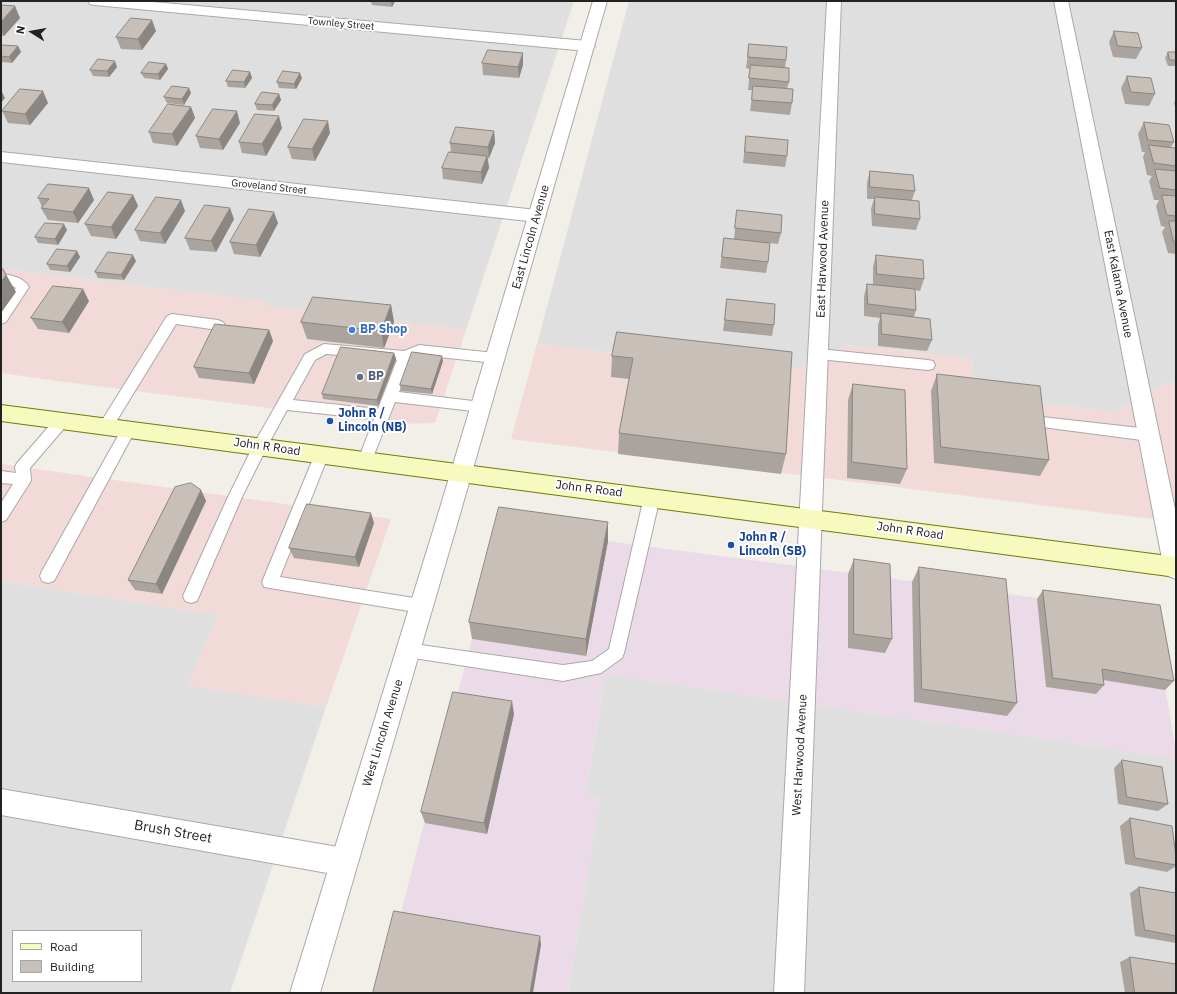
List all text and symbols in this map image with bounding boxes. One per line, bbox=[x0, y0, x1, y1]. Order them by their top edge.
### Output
north arrow bbox=[12, 12, 52, 52]
street label: Townley Street bbox=[307, 15, 375, 33]
text: N bbox=[13, 24, 28, 35]
street label: Groveland Street bbox=[231, 177, 307, 197]
street label: East Lincoln Avenue bbox=[509, 183, 553, 291]
street label: East Harwood Avenue bbox=[814, 200, 832, 318]
street label: East Kalama Avenue bbox=[1100, 229, 1136, 339]
place label: BP Shop bbox=[360, 323, 407, 337]
marker: BP Shop bbox=[347, 325, 357, 335]
place label: BP bbox=[368, 370, 384, 384]
marker: BP bbox=[355, 372, 365, 382]
place label: John R / Lincoln (NB) bbox=[338, 407, 406, 435]
marker: John R / Lincoln (NB) bbox=[325, 416, 335, 426]
street label: John R Road bbox=[233, 435, 301, 459]
street label: John R Road bbox=[555, 478, 623, 500]
street label: John R Road bbox=[876, 519, 944, 543]
place label: John R / Lincoln (SB) bbox=[739, 531, 806, 559]
marker: John R / Lincoln (SB) bbox=[726, 540, 736, 550]
street label: West Lincoln Avenue bbox=[360, 678, 406, 788]
street label: West Harwood Avenue bbox=[790, 694, 810, 816]
street label: Brush Street bbox=[133, 817, 213, 847]
legend bbox=[12, 930, 142, 982]
text: Road bbox=[50, 939, 78, 954]
text: Building bbox=[50, 959, 94, 974]

